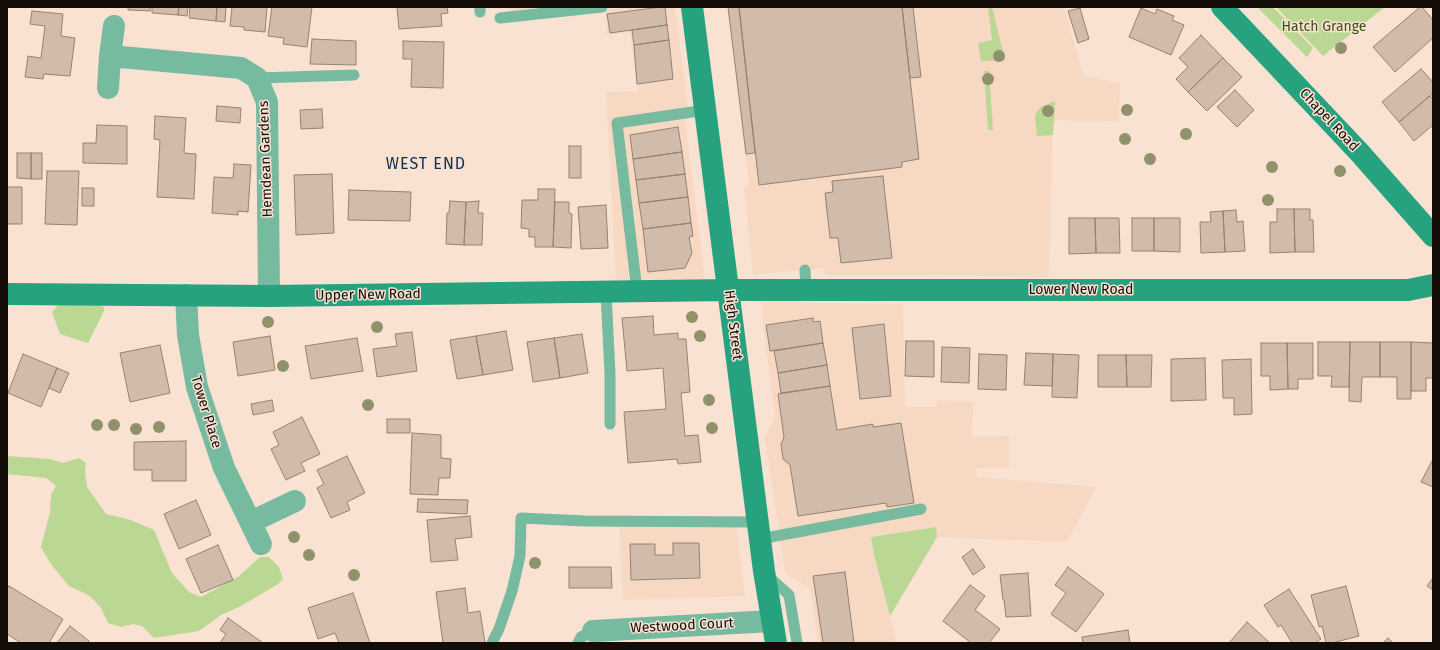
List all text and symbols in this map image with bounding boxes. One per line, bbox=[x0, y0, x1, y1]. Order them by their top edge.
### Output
park label: Hatch Grange bbox=[1282, 19, 1366, 35]
street label: Chapel Road bbox=[1296, 85, 1362, 155]
street label: Hemdean Gardens bbox=[256, 100, 276, 218]
district label: WEST END bbox=[386, 155, 466, 175]
street label: Lower New Road bbox=[1029, 282, 1133, 298]
street label: Upper New Road bbox=[315, 286, 421, 304]
street label: High Street bbox=[720, 289, 746, 361]
street label: Tower Place bbox=[187, 374, 225, 450]
street label: Westwood Court bbox=[630, 615, 734, 637]

